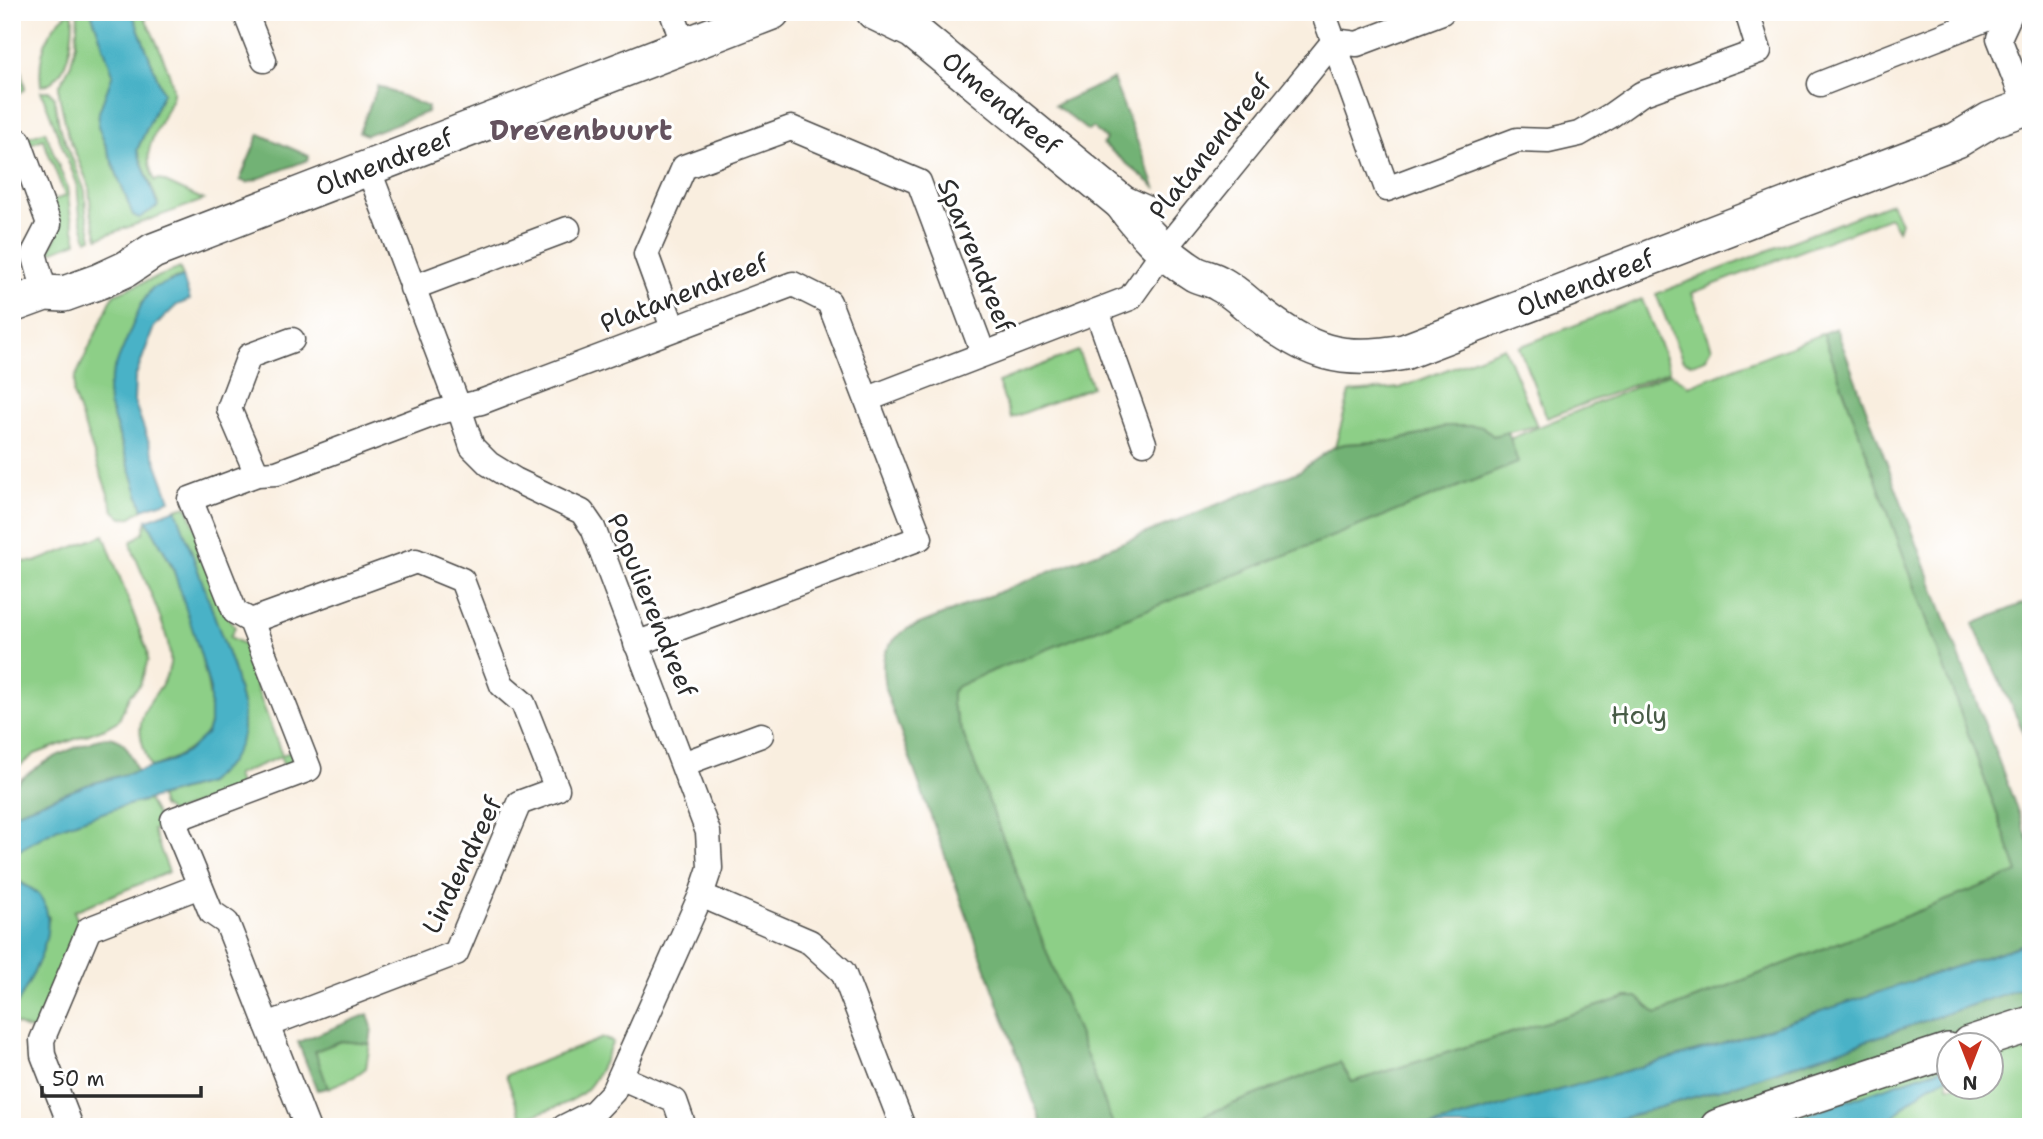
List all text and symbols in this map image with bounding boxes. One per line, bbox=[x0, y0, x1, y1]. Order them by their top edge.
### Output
street label: Olmendreef bbox=[935, 43, 1069, 163]
street label: Platanendreef bbox=[1140, 66, 1279, 227]
district label: Drevenbuurt bbox=[490, 111, 672, 149]
street label: Olmendreef bbox=[310, 119, 458, 204]
street label: Sparrendreef bbox=[930, 173, 1023, 337]
street label: Olmendreef bbox=[1511, 240, 1659, 325]
street label: Platanendreef bbox=[595, 244, 773, 341]
street label: Populierendreef bbox=[600, 508, 705, 702]
park label: Holy bbox=[1611, 697, 1667, 732]
street label: Lindendreef bbox=[413, 790, 510, 939]
north arrow bbox=[1934, 1030, 2004, 1100]
scale bar bbox=[42, 1055, 201, 1099]
text: 50 m bbox=[52, 1065, 105, 1093]
text: N bbox=[1962, 1070, 1978, 1095]

